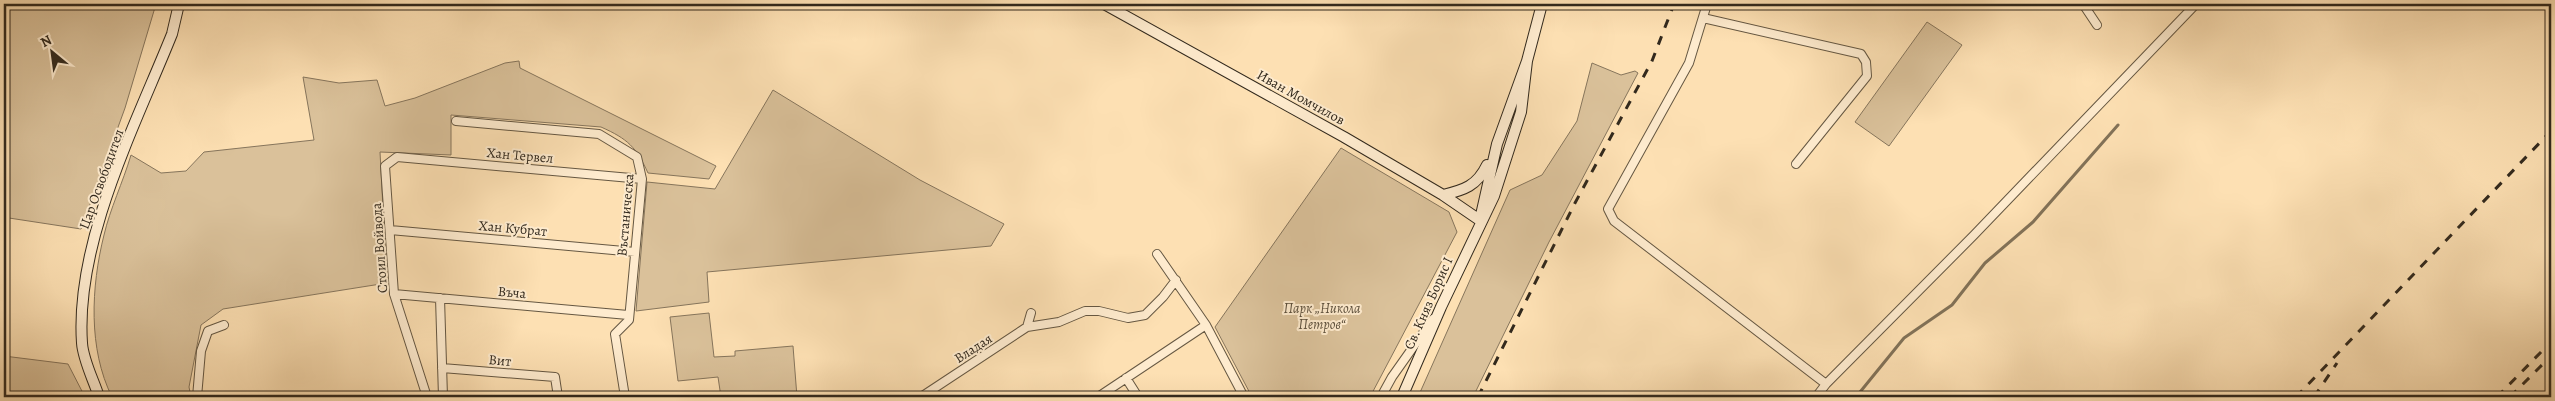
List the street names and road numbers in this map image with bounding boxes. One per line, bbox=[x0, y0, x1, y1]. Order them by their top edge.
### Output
street label: Иван Момчилов bbox=[1253, 65, 1349, 130]
street label: Цар Освободител bbox=[75, 127, 128, 232]
street label: Хан Тервел bbox=[486, 143, 554, 168]
street label: Въстаническа bbox=[612, 172, 639, 257]
street label: Стоил Войвода bbox=[367, 202, 392, 294]
street label: Хан Кубрат bbox=[478, 216, 548, 241]
street label: Св. Княз Борис I bbox=[1400, 254, 1457, 352]
street label: Въча bbox=[497, 282, 527, 303]
street label: Владая bbox=[951, 329, 996, 368]
street label: Вит bbox=[488, 350, 512, 371]

